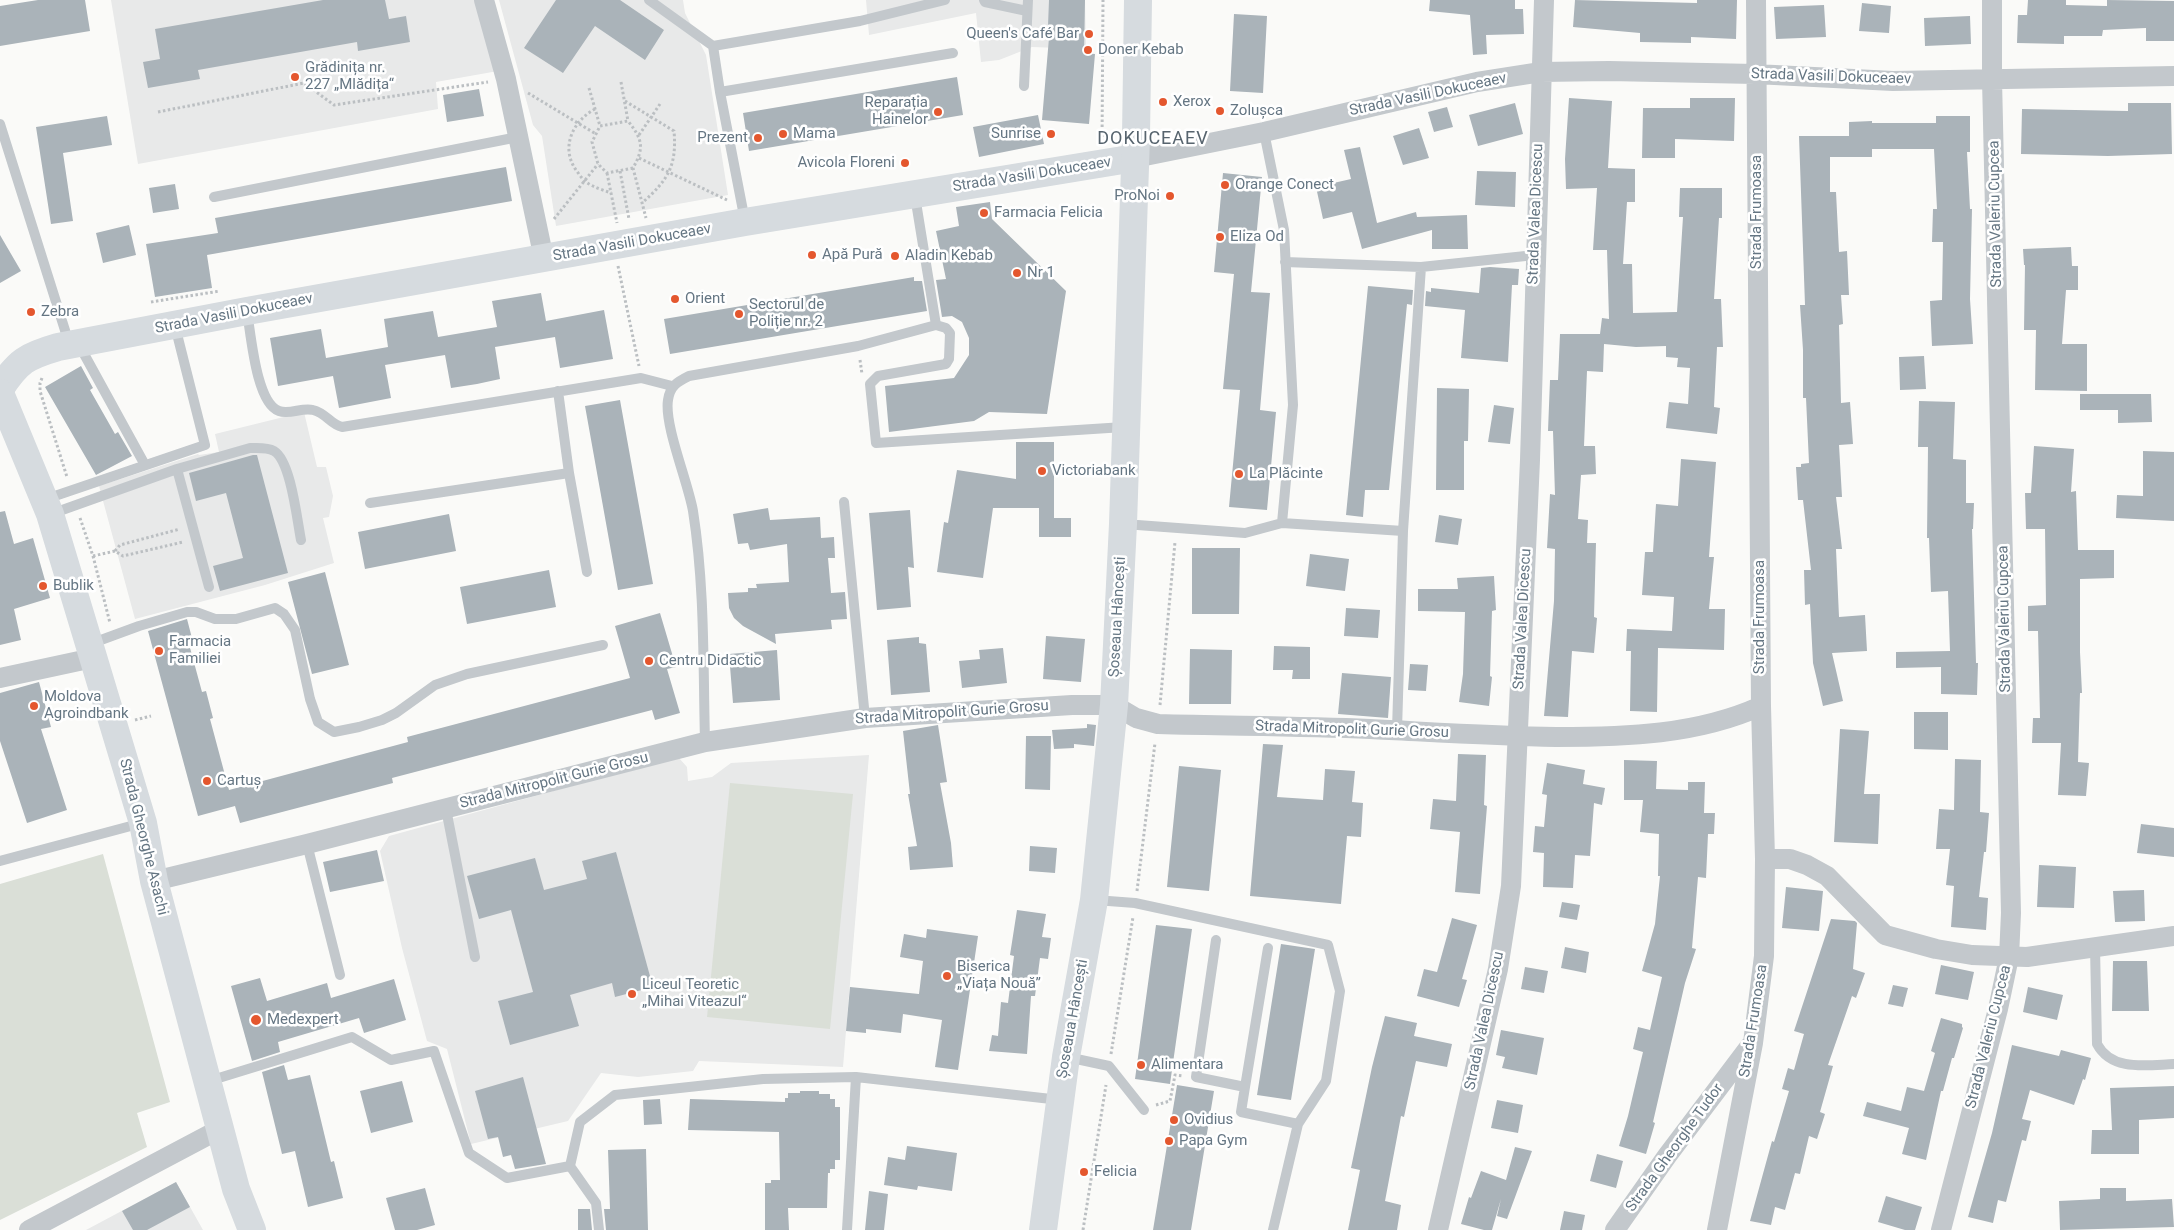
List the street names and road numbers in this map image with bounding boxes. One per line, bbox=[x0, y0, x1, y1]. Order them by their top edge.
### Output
street label: Strada Vasili Dokuceaev bbox=[1751, 65, 1911, 89]
street label: Strada Vasili Dokuceaev bbox=[1348, 70, 1508, 120]
street label: Strada Valeriu Cupcea bbox=[1986, 140, 2006, 288]
street label: Strada Valea Dicescu bbox=[1525, 143, 1547, 285]
street label: Strada Vasili Dokuceaev bbox=[951, 154, 1113, 196]
street label: Strada Frumoasa bbox=[1748, 155, 1766, 269]
street label: Strada Vasili Dokuceaev bbox=[552, 220, 712, 266]
street label: Strada Vasili Dokuceaev bbox=[154, 290, 314, 338]
street label: Strada Valeriu Cupcea bbox=[1995, 545, 2015, 693]
street label: Strada Valea Dicescu bbox=[1510, 548, 1536, 690]
street label: Șoseaua Hâncești bbox=[1106, 556, 1130, 678]
street label: Strada Frumoasa bbox=[1751, 560, 1769, 674]
street label: Strada Mitropolit Gurie Grosu bbox=[855, 697, 1049, 729]
street label: Strada Mitropolit Gurie Grosu bbox=[1255, 718, 1449, 742]
street label: Strada Mitropolit Gurie Grosu bbox=[458, 749, 650, 813]
street label: Strada Gheorghe Asachi bbox=[115, 757, 171, 917]
street label: Strada Valea Dicescu bbox=[1462, 950, 1508, 1092]
street label: Șoseaua Hâncești bbox=[1054, 958, 1092, 1080]
street label: Strada Frumoasa bbox=[1736, 963, 1772, 1079]
street label: Strada Valeriu Cupcea bbox=[1962, 963, 2016, 1111]
street label: Strada Gheorghe Tudor bbox=[1622, 1080, 1728, 1216]

